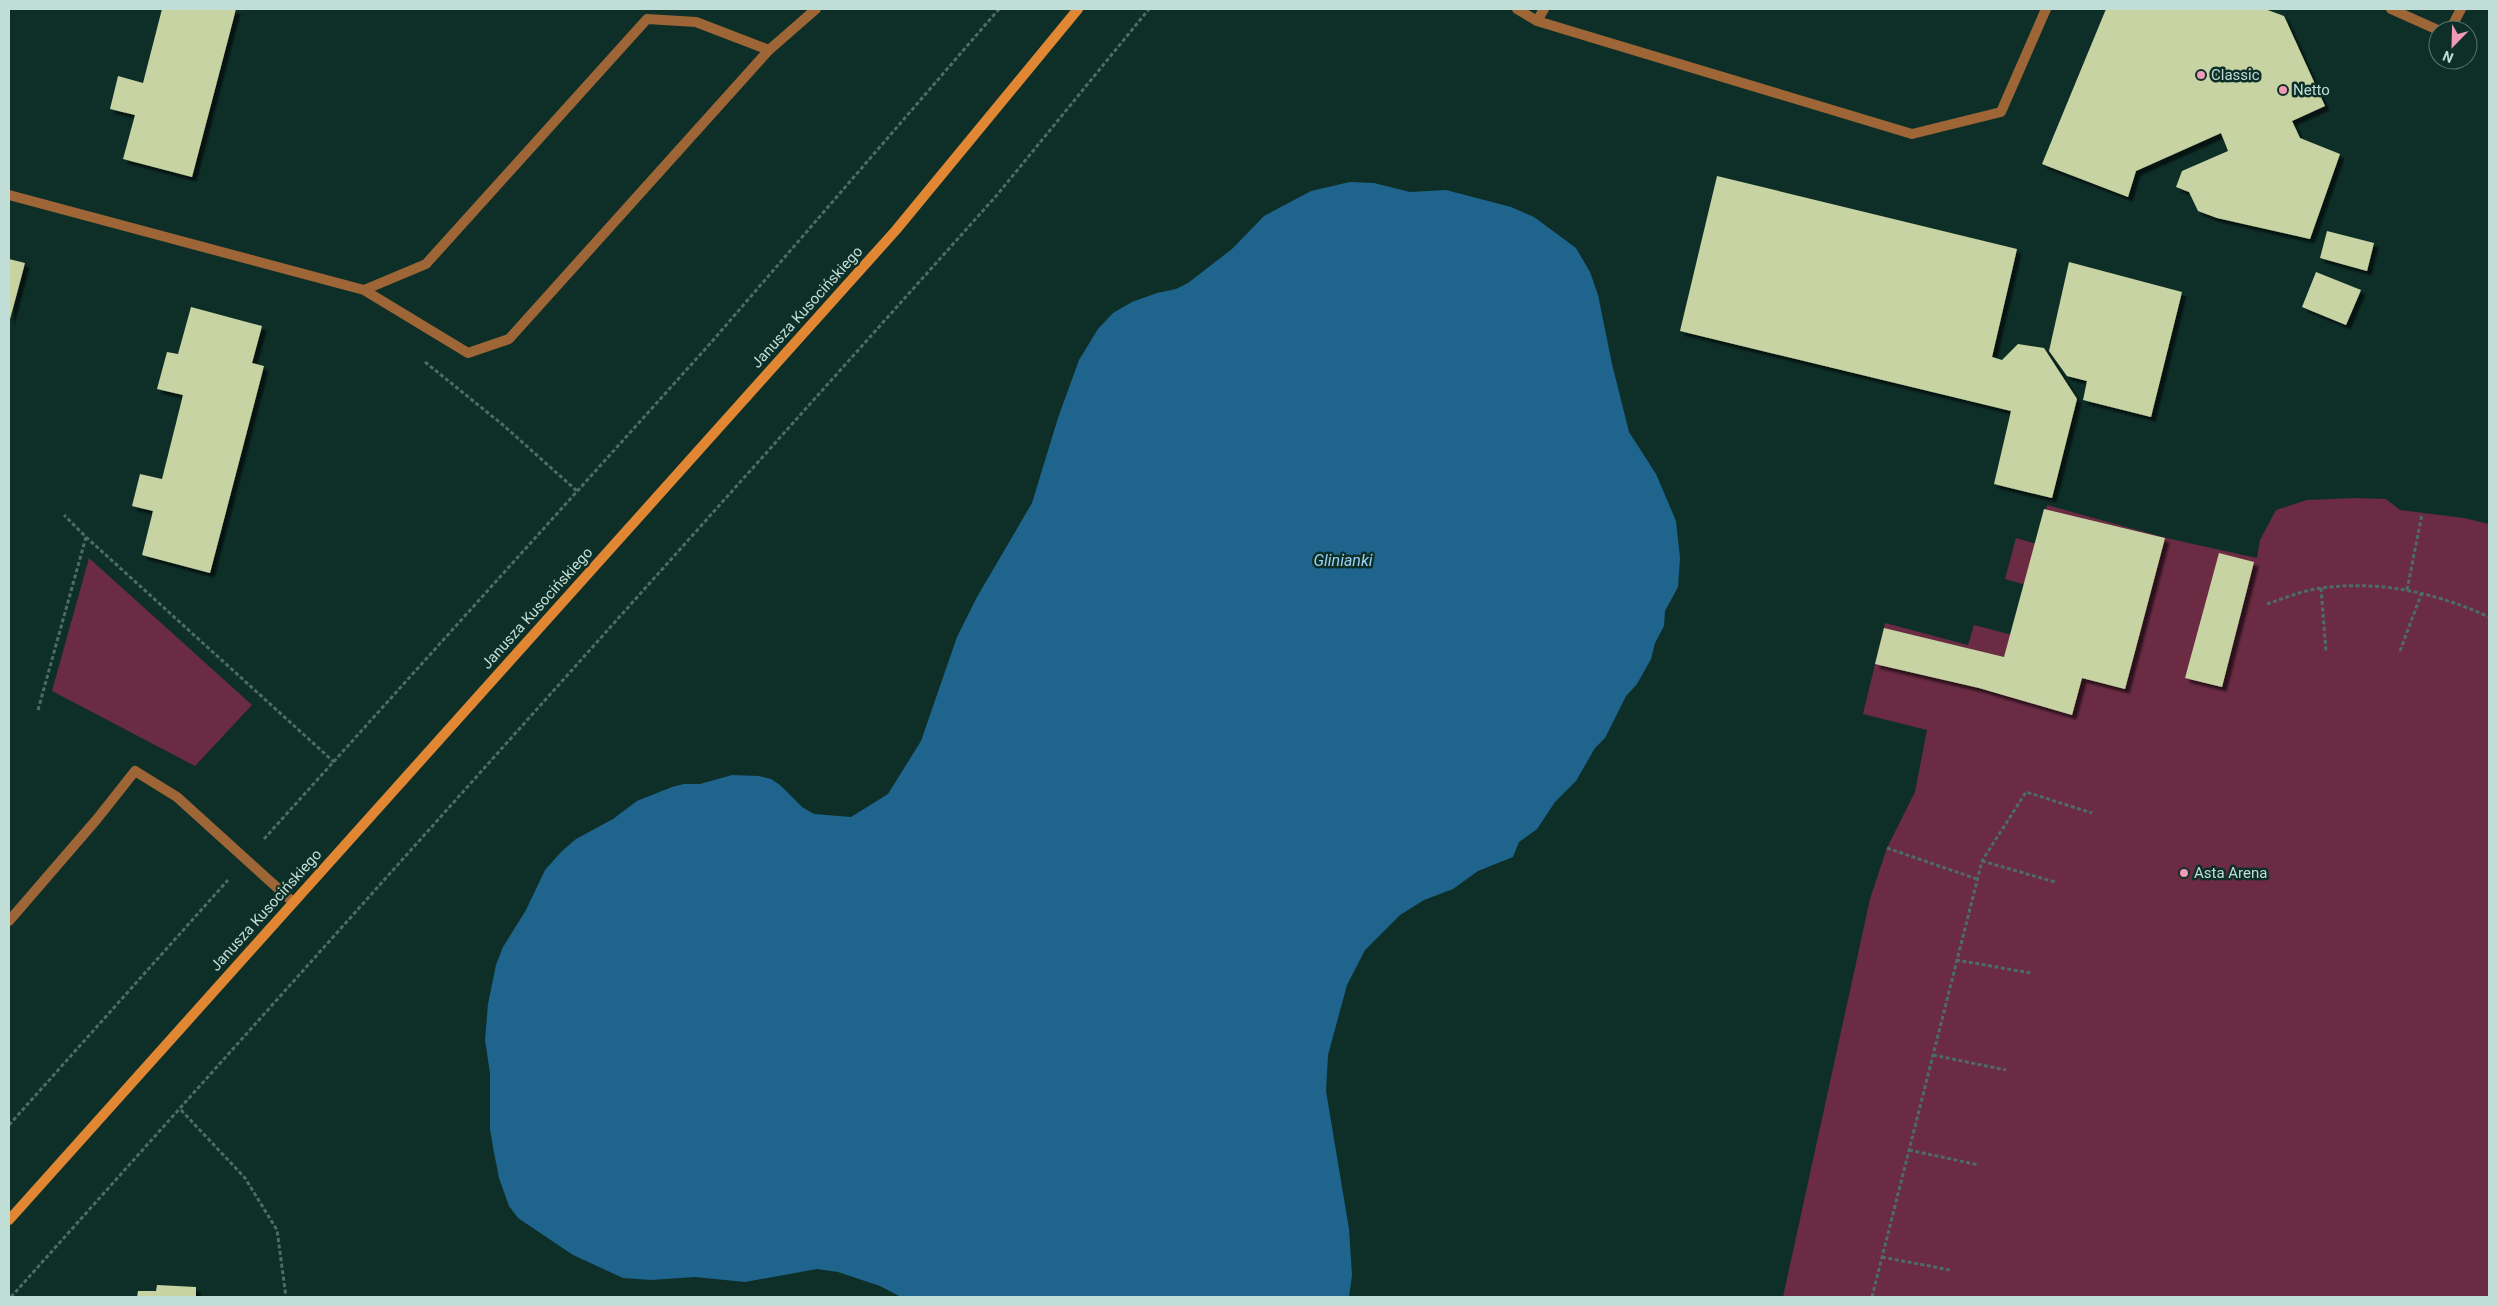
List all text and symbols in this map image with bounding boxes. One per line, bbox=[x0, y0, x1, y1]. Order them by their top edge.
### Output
north arrow bbox=[2428, 20, 2478, 70]
text: N bbox=[2440, 48, 2456, 66]
place label: Classic bbox=[2211, 66, 2260, 84]
marker: Classic bbox=[2195, 69, 2207, 81]
place label: Netto bbox=[2293, 81, 2330, 99]
marker: Netto bbox=[2277, 84, 2289, 96]
street label: Janusza Kusocińskiego bbox=[748, 242, 866, 372]
street label: Janusza Kusocińskiego bbox=[478, 543, 596, 673]
water label: Glinianki bbox=[1313, 551, 1373, 570]
street label: Janusza Kusocińskiego bbox=[207, 845, 325, 975]
place label: Asta Arena bbox=[2194, 864, 2267, 882]
marker: Asta Arena bbox=[2178, 867, 2190, 879]

